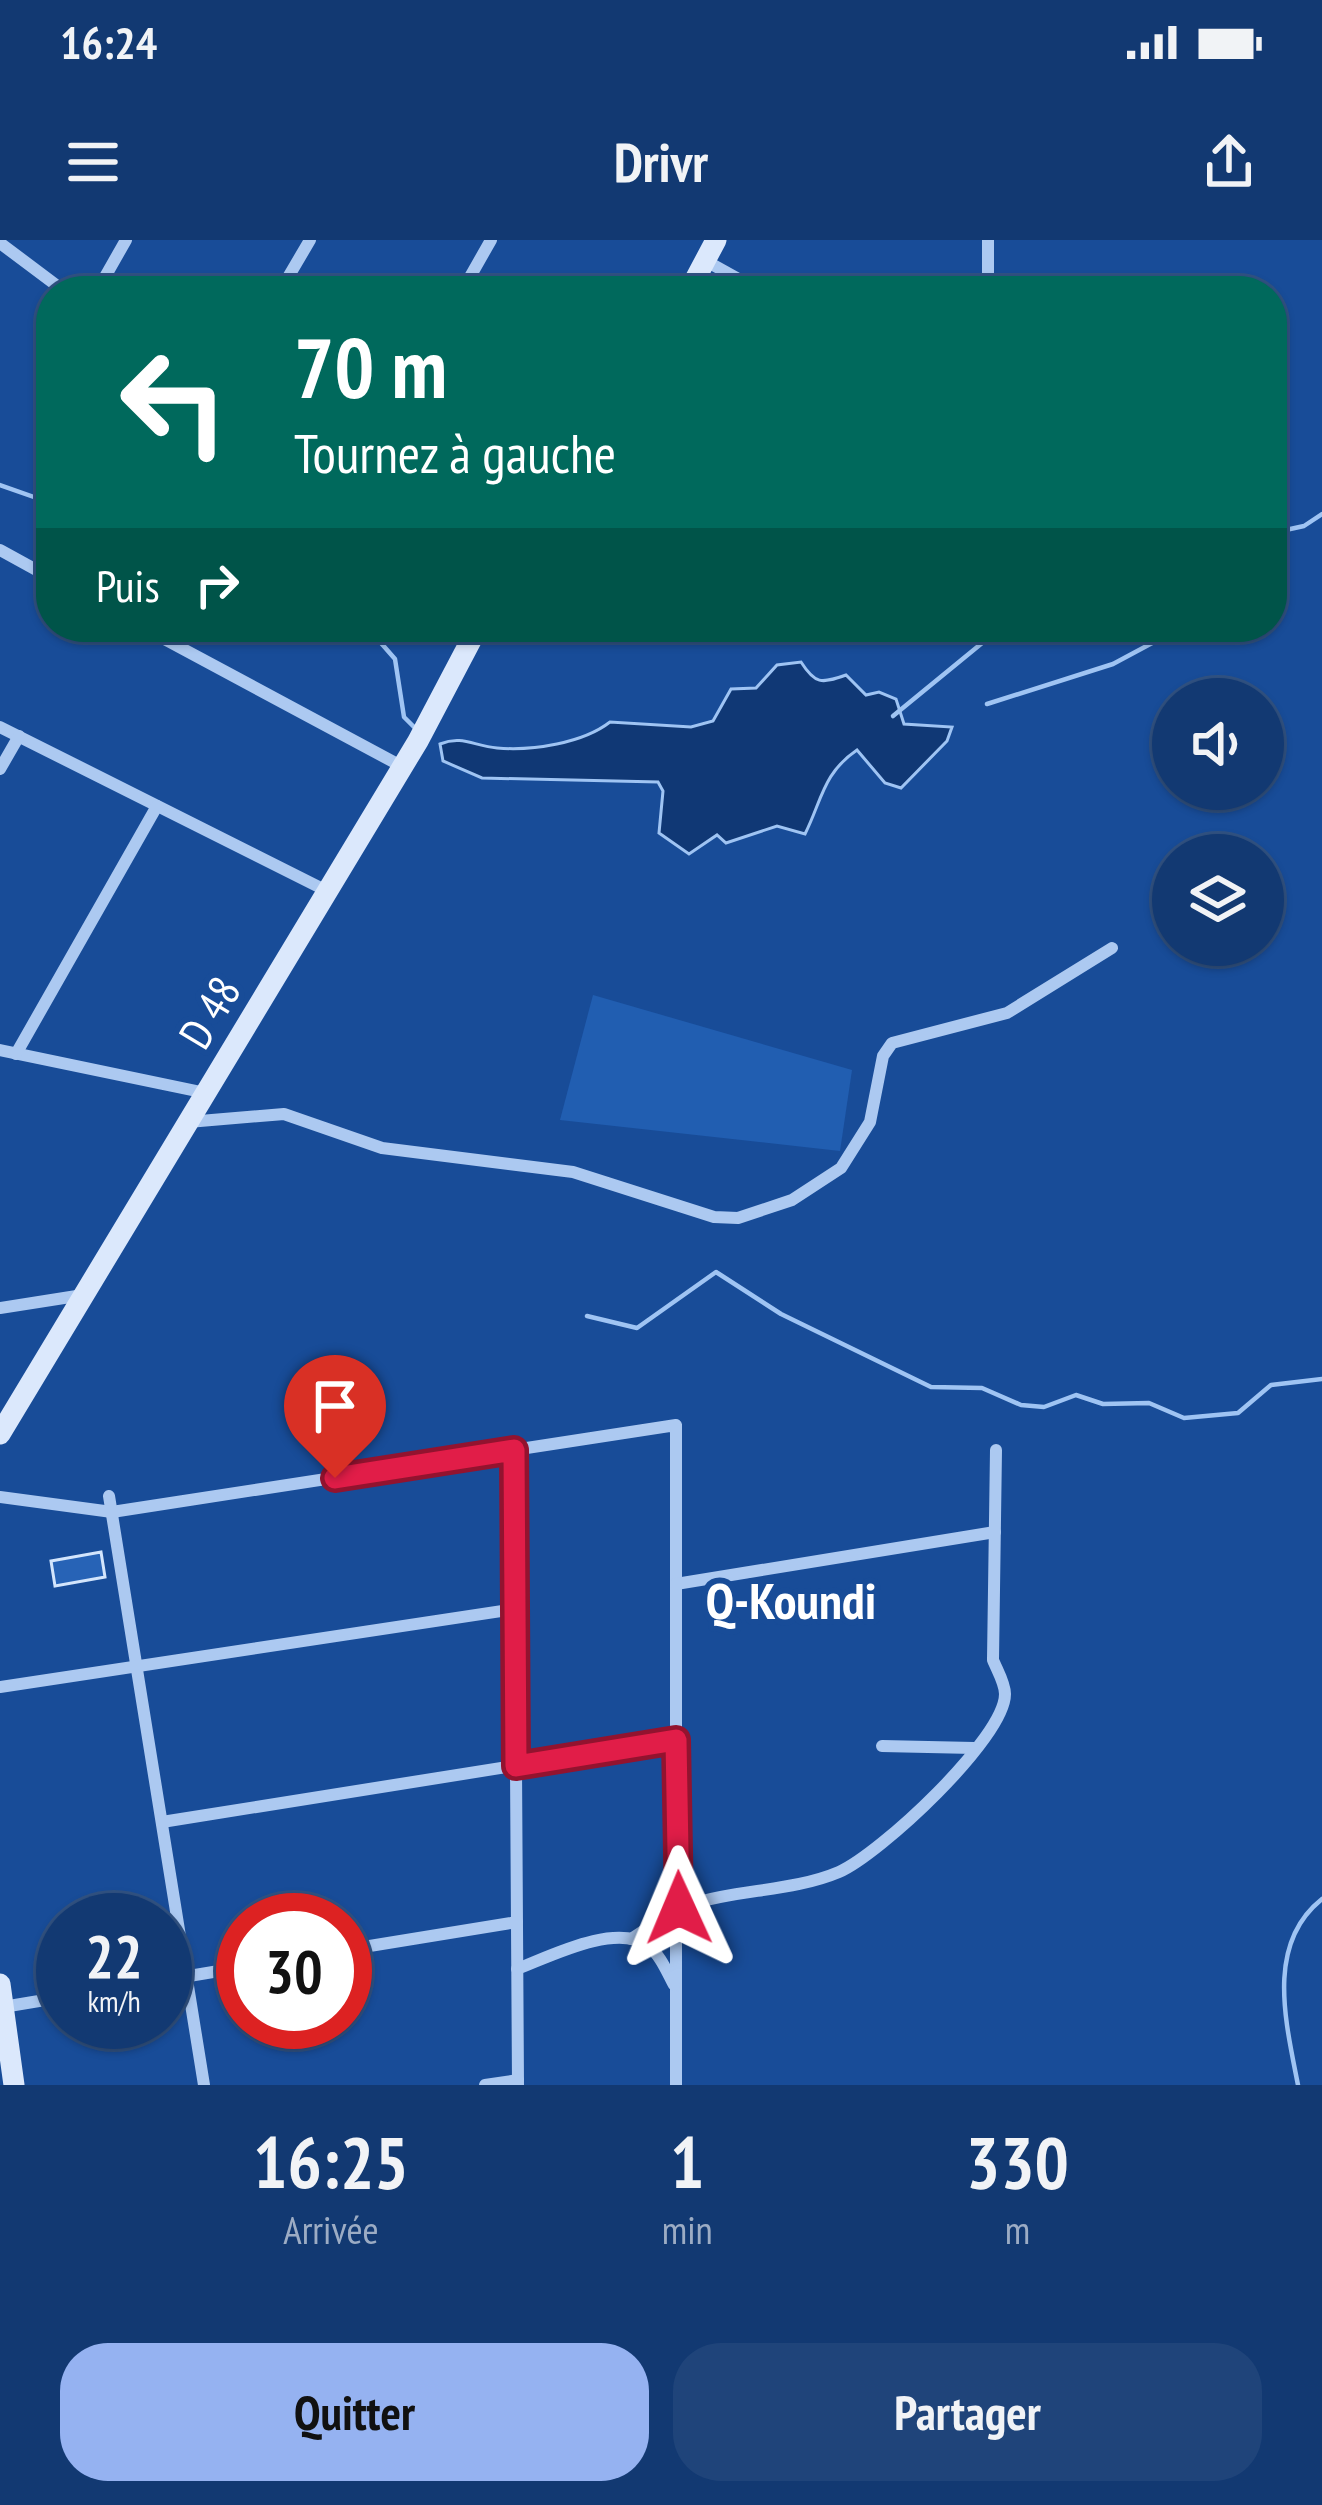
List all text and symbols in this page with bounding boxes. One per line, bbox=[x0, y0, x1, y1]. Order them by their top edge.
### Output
text: 16:24 bbox=[60, 13, 157, 71]
text: Drivr bbox=[614, 127, 708, 197]
icon: menu bbox=[60, 129, 126, 195]
icon: share bbox=[1196, 129, 1262, 195]
text: 70 m bbox=[294, 312, 447, 421]
icon: left bbox=[96, 324, 252, 480]
text: Tournez à gauche bbox=[294, 418, 616, 488]
icon: right bbox=[184, 552, 250, 618]
text: Puis bbox=[96, 556, 160, 614]
map controls bbox=[1152, 678, 1284, 966]
button: sound bbox=[1152, 678, 1284, 810]
button: layers bbox=[1152, 834, 1284, 966]
street label: D 48 bbox=[165, 965, 253, 1059]
pin bbox=[284, 1355, 386, 1478]
icon: arrive bbox=[302, 1373, 368, 1439]
district label: Q-Koundi bbox=[706, 1567, 876, 1633]
position arrow bbox=[616, 1845, 742, 1971]
speed limit sign: 30 bbox=[216, 1893, 372, 2049]
text: 22 bbox=[85, 1917, 143, 1995]
text: km/h bbox=[87, 1981, 141, 2020]
text: 16:25 bbox=[253, 2115, 409, 2208]
text: 1 bbox=[670, 2115, 704, 2208]
text: 330 bbox=[966, 2115, 1069, 2208]
text: Arrivée bbox=[283, 2204, 379, 2255]
text: min bbox=[662, 2204, 713, 2255]
text: m bbox=[1005, 2204, 1030, 2255]
button: Quitter bbox=[60, 2343, 649, 2481]
button: Partager bbox=[673, 2343, 1262, 2481]

